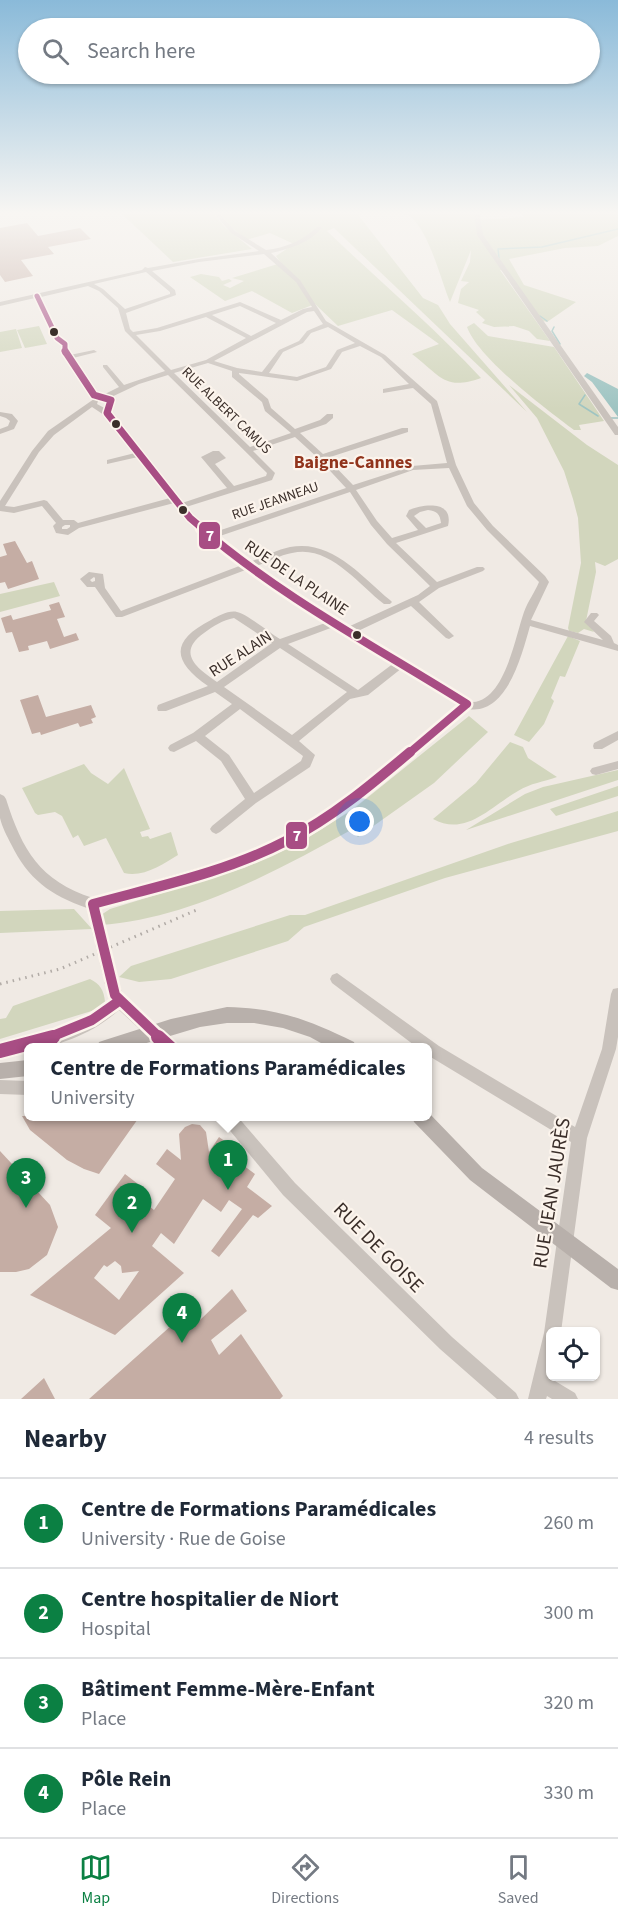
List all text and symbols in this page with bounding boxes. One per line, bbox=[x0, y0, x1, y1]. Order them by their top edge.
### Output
search box bbox=[18, 18, 600, 84]
icon: search bbox=[39, 35, 72, 68]
text: Search here bbox=[87, 35, 195, 67]
unlabelled marker bbox=[48, 326, 60, 338]
street label: RUE ALBERT CAMUS bbox=[177, 363, 275, 459]
unlabelled marker bbox=[110, 418, 122, 430]
district label: Baigne-Cannes bbox=[294, 450, 412, 475]
street label: RUE JEANNEAU bbox=[229, 477, 321, 525]
unlabelled marker bbox=[177, 504, 189, 516]
line badge: 7 bbox=[198, 521, 221, 550]
text: 7 bbox=[206, 525, 214, 547]
street label: RUE DE LA PLAINE bbox=[240, 535, 353, 621]
street label: RUE ALAIN bbox=[205, 625, 276, 682]
unlabelled marker bbox=[351, 629, 363, 641]
your location bbox=[345, 807, 374, 836]
line badge: 7 bbox=[285, 821, 308, 850]
text: 7 bbox=[293, 825, 301, 847]
popup bbox=[24, 1043, 432, 1121]
text: Centre de Formations Paramédicales bbox=[50, 1052, 406, 1084]
text: University bbox=[50, 1084, 135, 1112]
street label: RUE JEAN JAURÈS bbox=[526, 1116, 578, 1271]
pin: 1 bbox=[208, 1140, 248, 1190]
pin: 3 bbox=[6, 1158, 46, 1208]
pin: 2 bbox=[112, 1184, 152, 1233]
street label: RUE DE GOISE bbox=[327, 1196, 430, 1299]
pin: 4 bbox=[162, 1294, 201, 1343]
map controls bbox=[546, 1327, 600, 1381]
button: locate bbox=[546, 1327, 600, 1381]
text: Nearby bbox=[24, 1420, 107, 1457]
text: 4 results bbox=[524, 1424, 594, 1452]
text: Centre de Formations Paramédicales bbox=[81, 1493, 436, 1525]
text: 1 bbox=[38, 1509, 49, 1537]
text: 260 m bbox=[544, 1509, 594, 1537]
text: University · Rue de Goise bbox=[81, 1525, 286, 1553]
text: Centre hospitalier de Niort bbox=[81, 1583, 339, 1615]
text: 2 bbox=[38, 1599, 49, 1627]
text: 300 m bbox=[544, 1599, 594, 1627]
text: Hospital bbox=[81, 1615, 151, 1643]
text: Bâtiment Femme-Mère-Enfant bbox=[81, 1673, 375, 1705]
text: 3 bbox=[38, 1689, 49, 1717]
text: 320 m bbox=[544, 1689, 594, 1717]
text: Place bbox=[81, 1705, 126, 1733]
text: Pôle Rein bbox=[81, 1763, 171, 1795]
text: 4 bbox=[38, 1779, 49, 1807]
text: 330 m bbox=[544, 1779, 594, 1807]
text: Place bbox=[81, 1795, 126, 1823]
tab: Map bbox=[79, 1851, 112, 1909]
tab: Directions bbox=[271, 1851, 339, 1909]
tab: Saved bbox=[498, 1851, 539, 1909]

